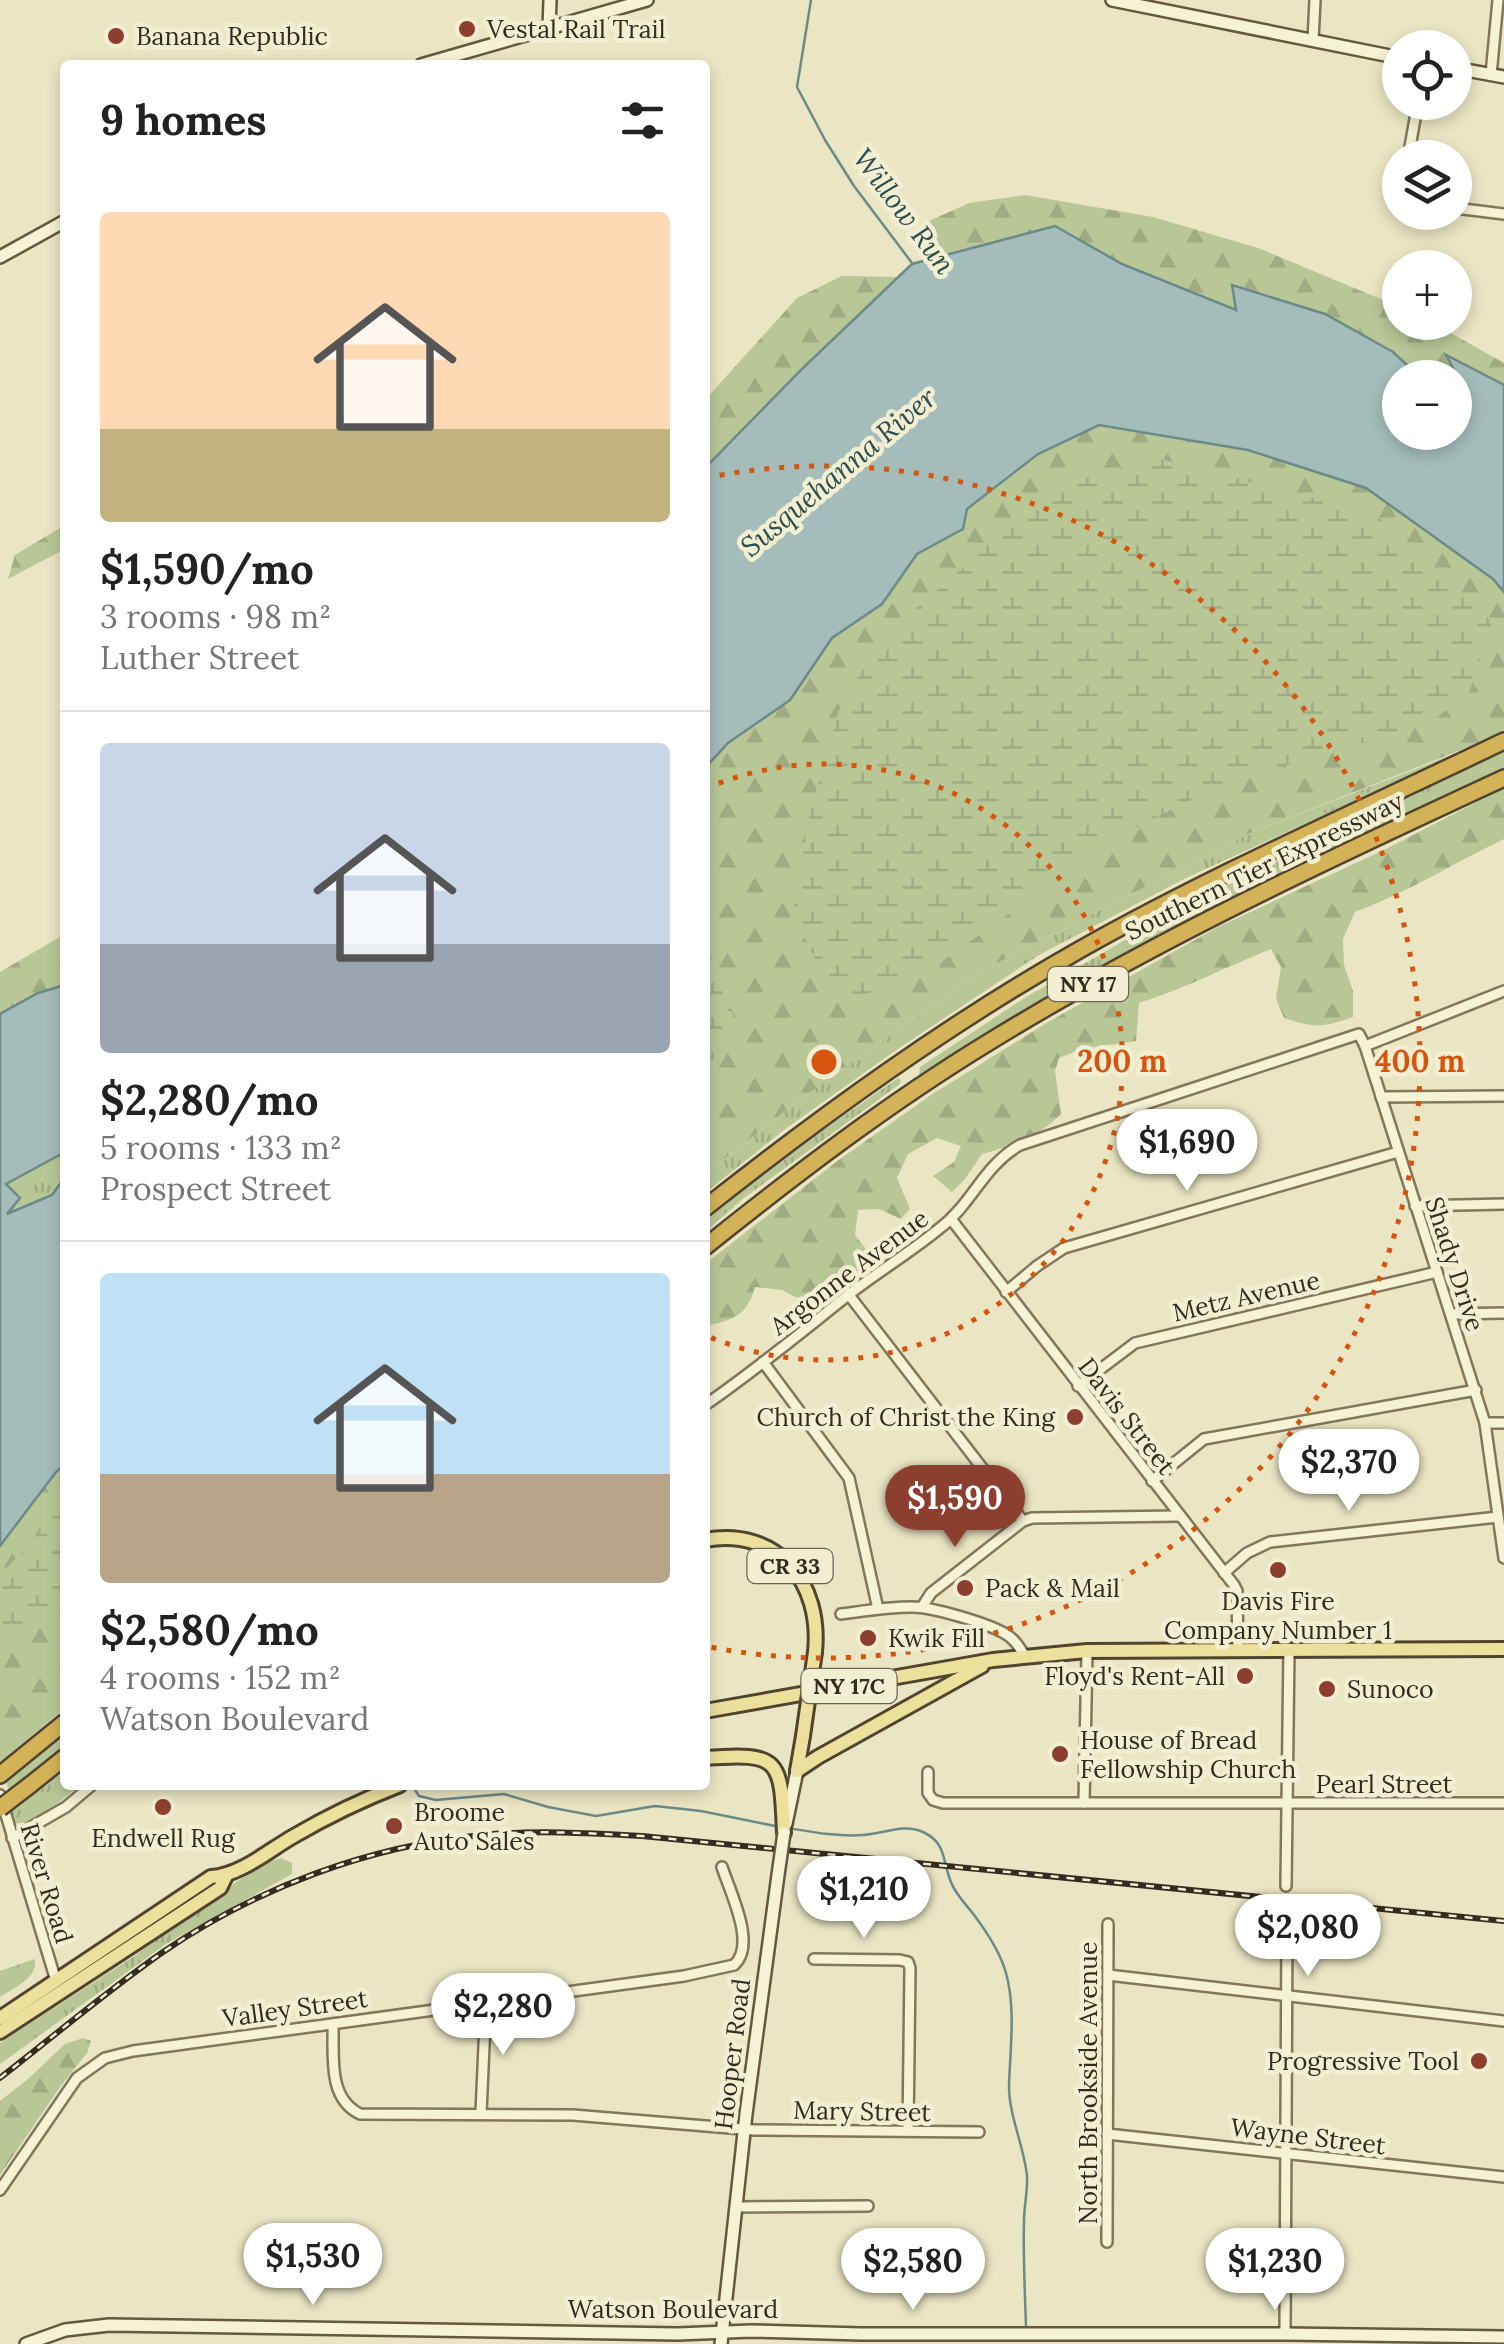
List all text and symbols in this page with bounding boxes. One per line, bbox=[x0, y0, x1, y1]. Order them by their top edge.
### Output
place label: Vestal Rail Trail bbox=[486, 13, 665, 45]
marker: Vestal Rail Trail bbox=[456, 18, 478, 40]
place label: Banana Republic bbox=[136, 20, 328, 52]
marker: Banana Republic bbox=[105, 25, 127, 47]
map controls bbox=[1382, 30, 1472, 450]
button: locate bbox=[1382, 30, 1472, 120]
text: 9 homes bbox=[100, 93, 267, 147]
icon: filters bbox=[615, 93, 670, 148]
button: layers bbox=[1382, 140, 1472, 230]
water label: Willow Run bbox=[845, 141, 963, 281]
button: + bbox=[1382, 250, 1472, 340]
icon: home bbox=[295, 277, 475, 457]
button: − bbox=[1382, 360, 1472, 450]
water label: Susquehanna River bbox=[733, 379, 944, 564]
text: $1,590/mo bbox=[100, 542, 314, 596]
text: 3 rooms · 98 m² bbox=[100, 596, 331, 637]
text: Luther Street bbox=[100, 637, 300, 678]
street label: Southern Tier Expressway bbox=[1120, 784, 1409, 947]
icon: home bbox=[295, 808, 475, 988]
road number: NY 17 bbox=[1048, 967, 1128, 1001]
text: 200 m bbox=[1077, 1042, 1167, 1080]
text: 400 m bbox=[1375, 1042, 1465, 1080]
centre of rings bbox=[806, 1044, 842, 1080]
text: $2,280/mo bbox=[100, 1073, 319, 1127]
pin: $1,690 bbox=[1106, 1109, 1268, 1194]
text: $1,690 bbox=[1139, 1121, 1236, 1162]
text: 5 rooms · 133 m² bbox=[100, 1127, 342, 1168]
text: Prospect Street bbox=[100, 1168, 331, 1209]
street label: Shady Drive bbox=[1418, 1193, 1492, 1335]
street label: Argonne Avenue bbox=[763, 1202, 935, 1343]
street label: Metz Avenue bbox=[1169, 1264, 1323, 1328]
icon: home bbox=[295, 1338, 475, 1518]
street label: Davis Street bbox=[1071, 1351, 1183, 1481]
place label: Church of Christ the King bbox=[757, 1401, 1056, 1433]
marker: Church of Christ the King bbox=[1064, 1406, 1086, 1428]
pin: $2,370 bbox=[1268, 1429, 1430, 1514]
text: $2,370 bbox=[1300, 1441, 1398, 1482]
pin: $1,590 bbox=[874, 1465, 1036, 1550]
text: $1,590 bbox=[907, 1477, 1003, 1518]
road number: CR 33 bbox=[748, 1549, 832, 1583]
marker: Davis Fire Company Number 1 bbox=[1267, 1559, 1289, 1581]
place label: Pack & Mail bbox=[985, 1572, 1120, 1604]
marker: Pack & Mail bbox=[954, 1577, 976, 1599]
place label: Davis Fire Company Number 1 bbox=[1164, 1585, 1392, 1646]
text: $2,580/mo bbox=[100, 1603, 319, 1657]
place label: Kwik Fill bbox=[888, 1622, 985, 1654]
marker: Kwik Fill bbox=[857, 1627, 879, 1649]
text: 4 rooms · 152 m² bbox=[100, 1657, 341, 1698]
place label: Floyd's Rent-All bbox=[1044, 1660, 1225, 1692]
marker: Floyd's Rent-All bbox=[1234, 1665, 1256, 1687]
road number: NY 17C bbox=[802, 1669, 896, 1703]
place label: Sunoco bbox=[1347, 1673, 1434, 1705]
marker: Sunoco bbox=[1316, 1678, 1338, 1700]
text: Watson Boulevard bbox=[100, 1698, 369, 1739]
place label: House of Bread Fellowship Church bbox=[1080, 1724, 1296, 1785]
marker: House of Bread Fellowship Church bbox=[1049, 1743, 1071, 1765]
street label: Pearl Street bbox=[1316, 1768, 1452, 1800]
marker: Endwell Rug bbox=[152, 1796, 174, 1818]
place label: Broome Auto Sales bbox=[413, 1796, 534, 1857]
marker: Broome Auto Sales bbox=[383, 1815, 405, 1837]
street label: River Road bbox=[14, 1819, 80, 1947]
place label: Endwell Rug bbox=[91, 1822, 236, 1854]
pin: $1,210 bbox=[783, 1856, 945, 1941]
text: $1,210 bbox=[819, 1868, 909, 1909]
pin: $2,080 bbox=[1227, 1894, 1389, 1979]
text: $2,080 bbox=[1257, 1906, 1359, 1947]
street label: North Brookside Avenue bbox=[1072, 1942, 1104, 2224]
pin: $2,280 bbox=[422, 1973, 584, 2058]
street label: Hooper Road bbox=[707, 1977, 757, 2131]
street label: Valley Street bbox=[219, 1982, 370, 2034]
text: $2,280 bbox=[453, 1985, 553, 2026]
place label: Progressive Tool bbox=[1267, 2045, 1459, 2077]
marker: Progressive Tool bbox=[1468, 2050, 1490, 2072]
street label: Mary Street bbox=[793, 2094, 931, 2128]
street label: Wayne Street bbox=[1229, 2111, 1388, 2161]
pin: $1,530 bbox=[232, 2223, 394, 2308]
pin: $2,580 bbox=[832, 2228, 994, 2313]
pin: $1,230 bbox=[1194, 2228, 1356, 2313]
text: $1,530 bbox=[265, 2235, 361, 2276]
text: $2,580 bbox=[863, 2240, 963, 2281]
text: $1,230 bbox=[1227, 2240, 1323, 2281]
street label: Watson Boulevard bbox=[568, 2293, 778, 2325]

